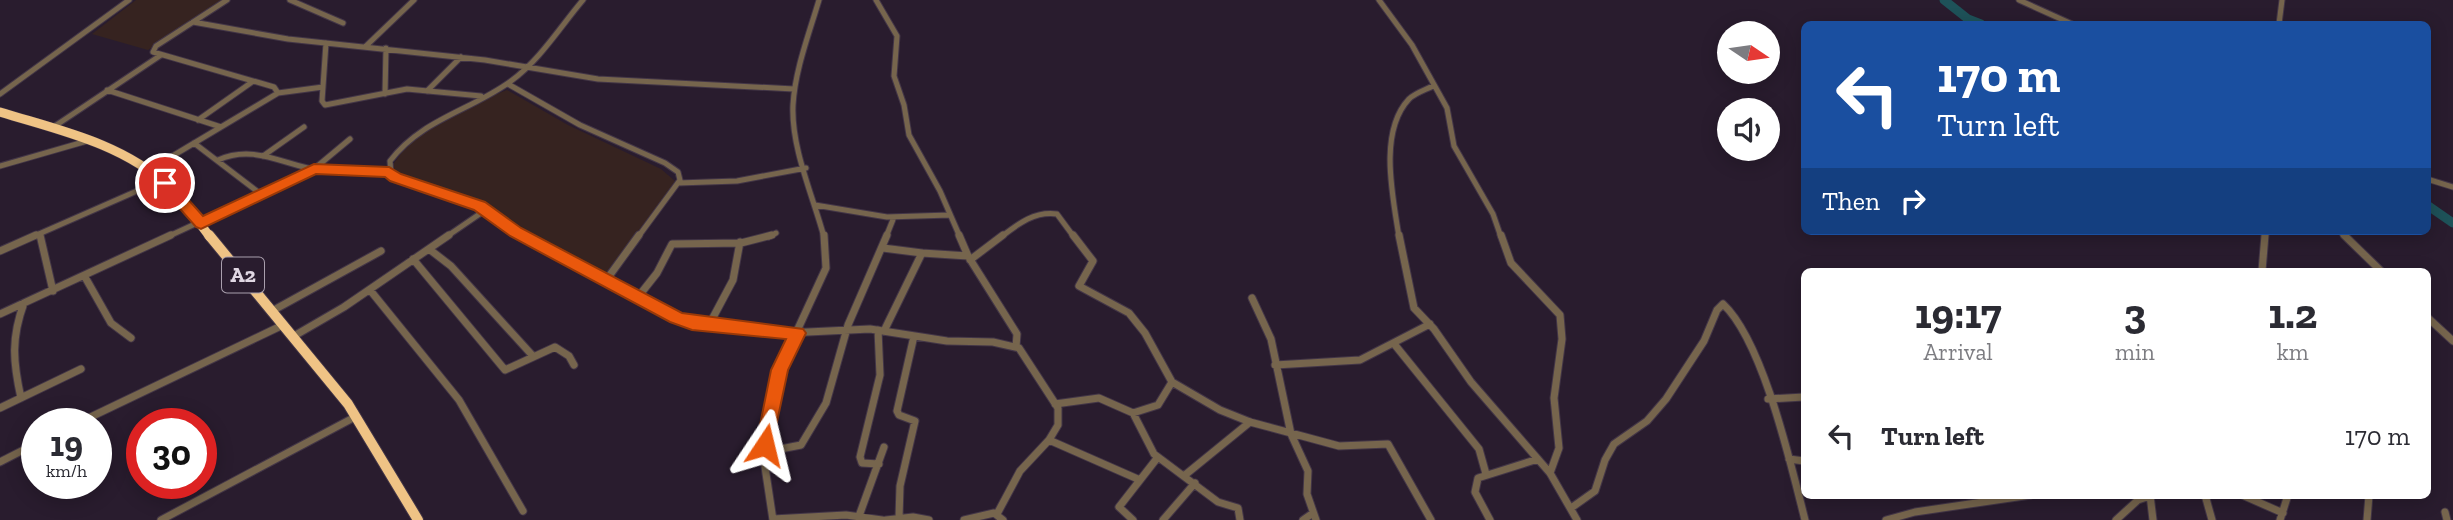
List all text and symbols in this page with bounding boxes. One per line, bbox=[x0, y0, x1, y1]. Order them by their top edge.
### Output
north arrow bbox=[1717, 21, 1780, 84]
map controls bbox=[1717, 21, 1780, 161]
text: 170 m bbox=[1937, 46, 2060, 105]
icon: left bbox=[1822, 49, 1913, 140]
button: sound bbox=[1717, 98, 1780, 161]
text: Turn left bbox=[1937, 106, 2059, 144]
pin bbox=[135, 153, 195, 213]
icon: arrive bbox=[146, 164, 184, 202]
icon: right bbox=[1894, 182, 1932, 220]
text: Then bbox=[1822, 185, 1880, 217]
road number: A2 bbox=[222, 258, 264, 292]
text: 19:17 bbox=[1915, 288, 2001, 339]
text: 3 bbox=[2124, 288, 2146, 339]
text: 1.2 bbox=[2268, 288, 2317, 339]
text: Arrival bbox=[1923, 338, 1993, 366]
text: min bbox=[2115, 338, 2155, 366]
text: km bbox=[2277, 338, 2309, 366]
speed limit sign: 30 bbox=[126, 408, 217, 499]
position arrow bbox=[728, 408, 802, 482]
icon: left bbox=[1822, 417, 1860, 455]
text: Turn left bbox=[1881, 420, 1984, 452]
text: 170 m bbox=[2345, 420, 2410, 452]
text: 19 bbox=[50, 423, 83, 465]
text: km/h bbox=[46, 460, 87, 482]

